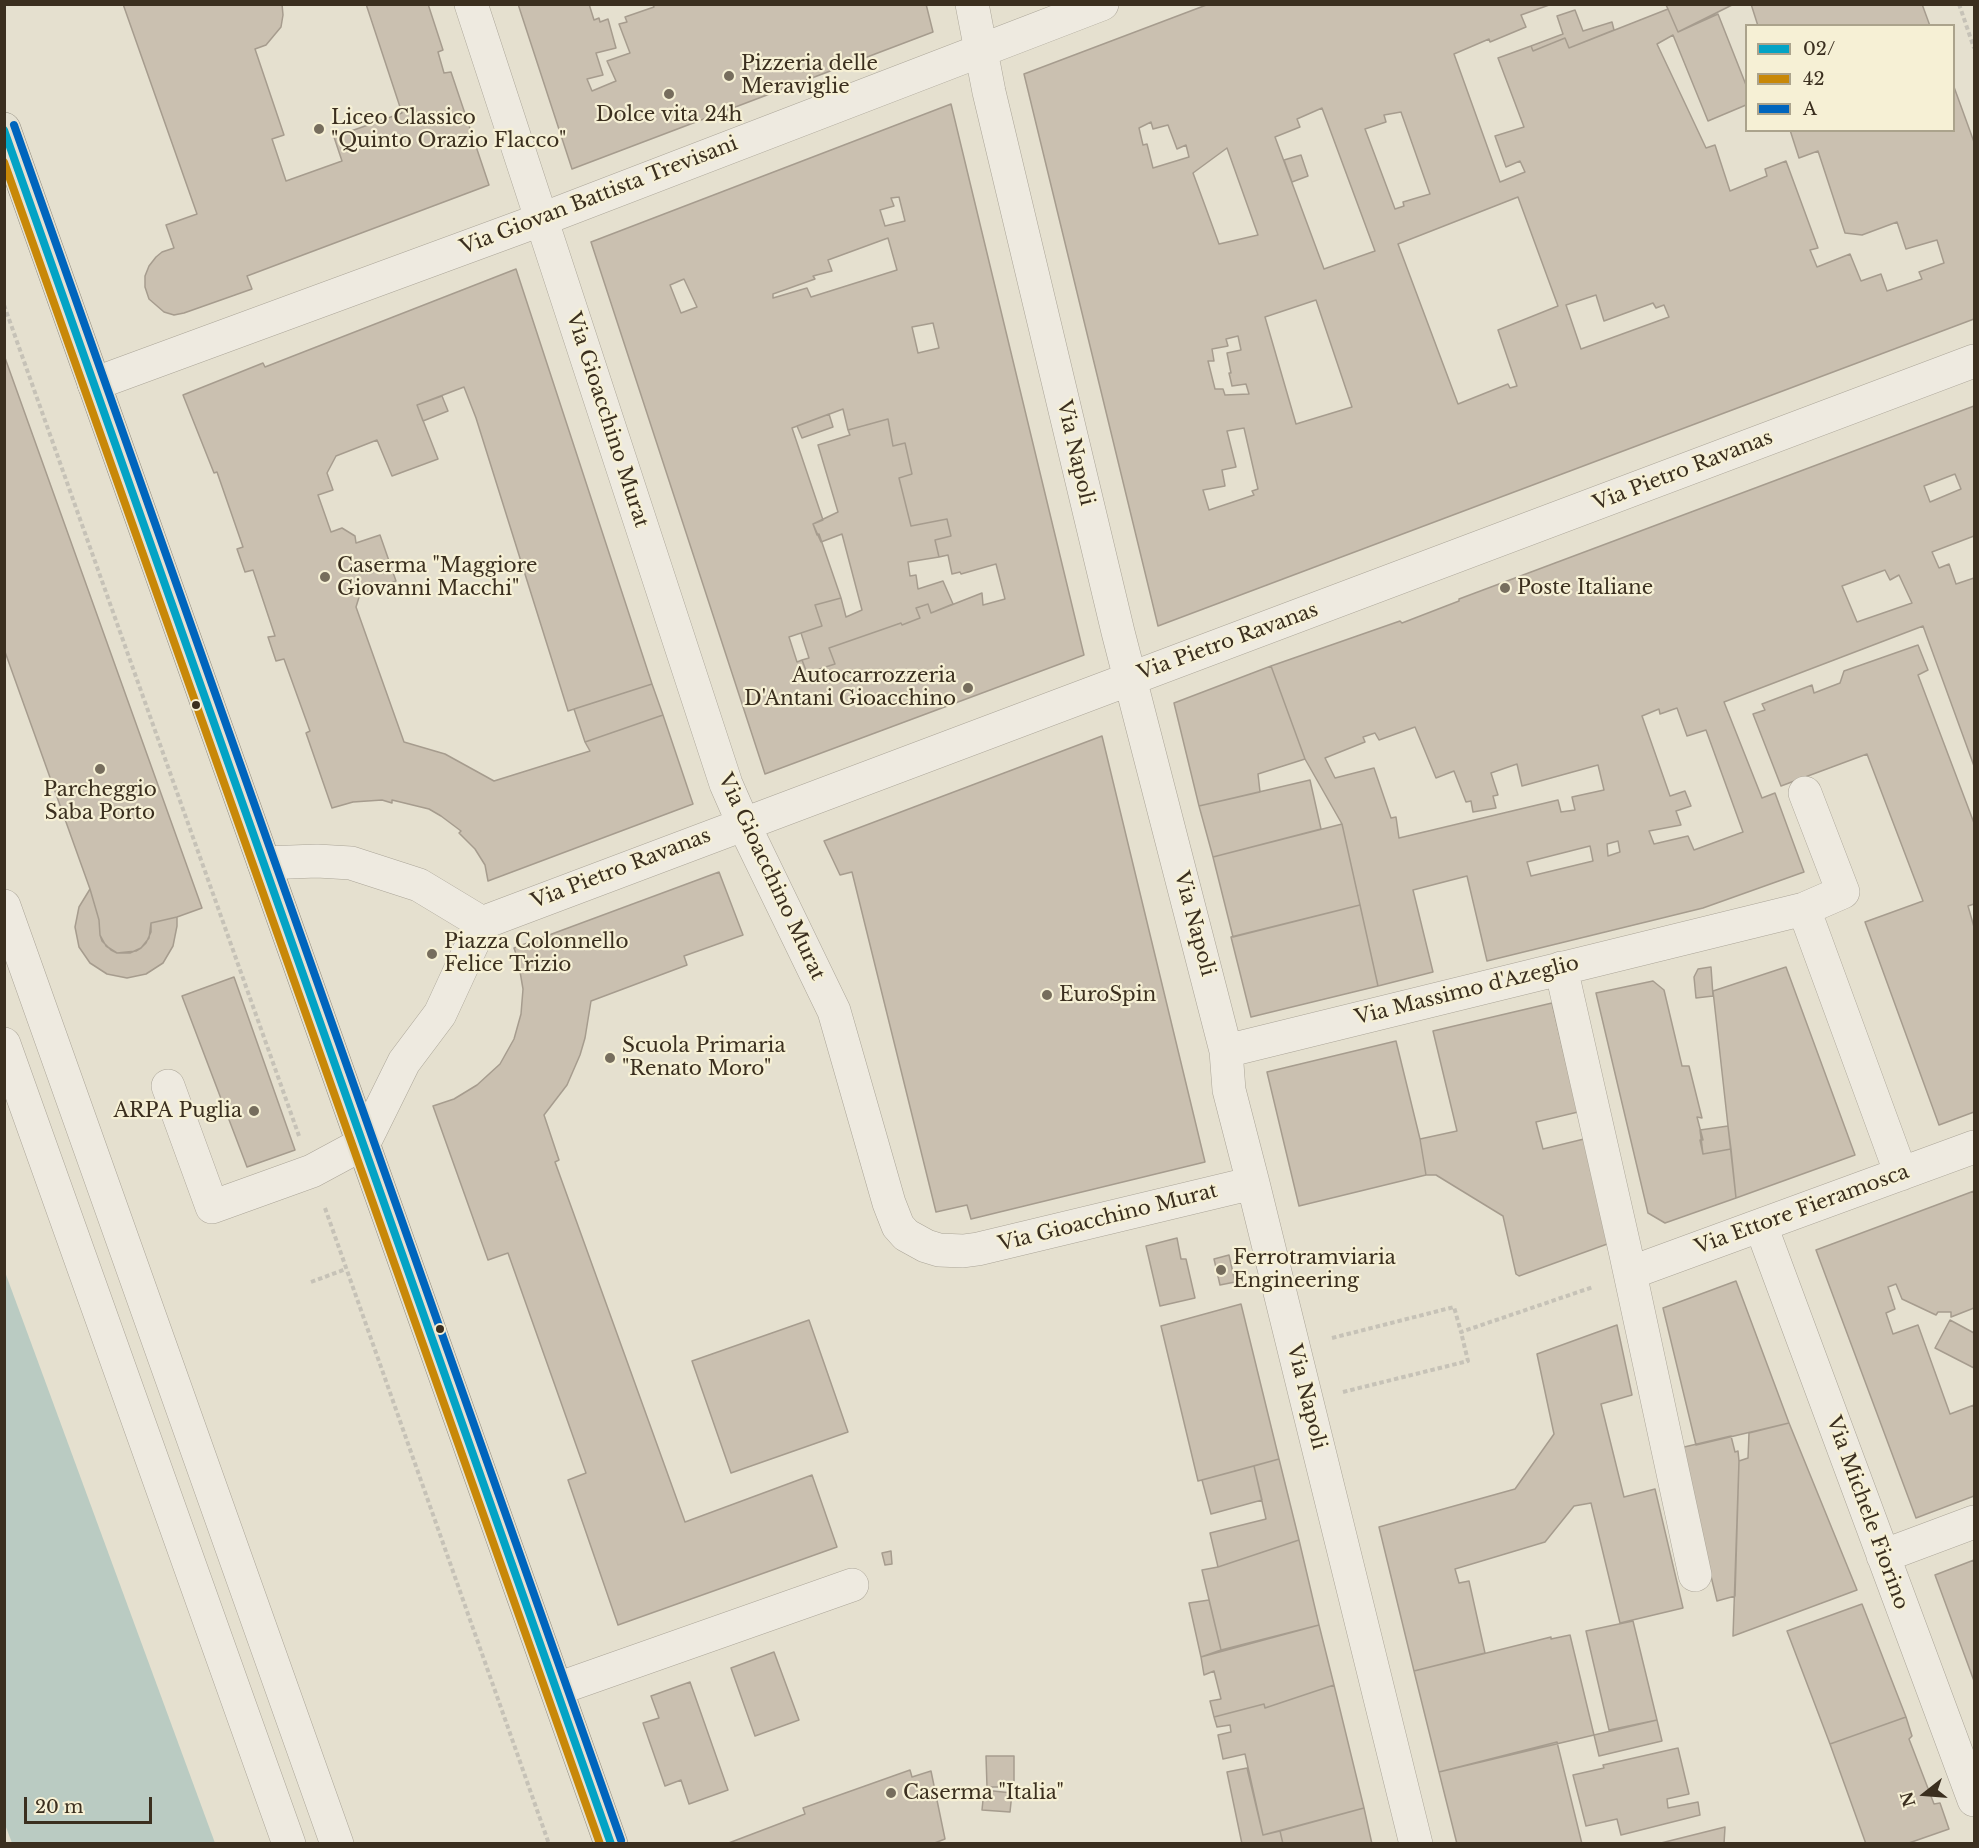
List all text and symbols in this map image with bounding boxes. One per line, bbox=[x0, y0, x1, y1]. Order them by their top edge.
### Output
legend bbox=[1745, 24, 1955, 132]
text: 02/ bbox=[1803, 38, 1835, 60]
place label: Pizzeria delle Meraviglie bbox=[741, 52, 878, 99]
text: 42 bbox=[1803, 68, 1825, 90]
marker: Pizzeria delle Meraviglie bbox=[722, 69, 736, 83]
marker: Dolce vita 24h bbox=[662, 87, 676, 101]
text: A bbox=[1803, 98, 1817, 120]
place label: Dolce vita 24h bbox=[596, 103, 742, 127]
place label: Liceo Classico "Quinto Orazio Flacco" bbox=[331, 106, 566, 153]
marker: Liceo Classico "Quinto Orazio Flacco" bbox=[312, 122, 326, 136]
street label: Via Giovan Battista Trevisani bbox=[457, 132, 741, 260]
street label: Via Gioacchino Murat bbox=[561, 309, 653, 531]
street label: Via Napoli bbox=[1051, 398, 1099, 508]
street label: Via Pietro Ravanas bbox=[1590, 426, 1776, 516]
place label: Caserma "Maggiore Giovanni Macchi" bbox=[337, 554, 537, 601]
marker: Caserma "Maggiore Giovanni Macchi" bbox=[318, 570, 332, 584]
place label: Poste Italiane bbox=[1517, 576, 1653, 600]
marker: Poste Italiane bbox=[1498, 581, 1512, 595]
street label: Via Pietro Ravanas bbox=[1134, 598, 1322, 686]
place label: Autocarrozzeria D'Antani Gioacchino bbox=[744, 664, 956, 711]
marker: Autocarrozzeria D'Antani Gioacchino bbox=[961, 681, 975, 695]
unlabelled marker bbox=[190, 699, 202, 711]
marker: Parcheggio Saba Porto bbox=[93, 762, 107, 776]
street label: Via Gioacchino Murat bbox=[713, 770, 829, 984]
place label: Parcheggio Saba Porto bbox=[43, 778, 157, 825]
street label: Via Pietro Ravanas bbox=[528, 824, 714, 914]
street label: Via Napoli bbox=[1168, 869, 1220, 979]
place label: Piazza Colonnello Felice Trizio bbox=[444, 930, 629, 977]
marker: Piazza Colonnello Felice Trizio bbox=[425, 947, 439, 961]
street label: Via Massimo d'Azeglio bbox=[1352, 952, 1582, 1030]
place label: EuroSpin bbox=[1059, 983, 1156, 1007]
marker: EuroSpin bbox=[1040, 988, 1054, 1002]
place label: Scuola Primaria "Renato Moro" bbox=[622, 1034, 785, 1081]
marker: Scuola Primaria "Renato Moro" bbox=[603, 1051, 617, 1065]
place label: ARPA Puglia bbox=[114, 1099, 242, 1123]
marker: ARPA Puglia bbox=[247, 1104, 261, 1118]
street label: Via Ettore Fieramosca bbox=[1692, 1160, 1912, 1260]
street label: Via Gioacchino Murat bbox=[996, 1179, 1220, 1257]
place label: Ferrotramviaria Engineering bbox=[1233, 1246, 1396, 1293]
marker: Ferrotramviaria Engineering bbox=[1214, 1263, 1228, 1277]
unlabelled marker bbox=[434, 1323, 446, 1335]
street label: Via Napoli bbox=[1281, 1342, 1331, 1452]
street label: Via Michele Fiorino bbox=[1821, 1413, 1913, 1613]
north arrow bbox=[1895, 1764, 1955, 1824]
place label: Caserma "Italia" bbox=[903, 1781, 1064, 1805]
scale bar bbox=[27, 1785, 154, 1823]
marker: Caserma "Italia" bbox=[884, 1786, 898, 1800]
text: N bbox=[1896, 1789, 1920, 1809]
text: 20 m bbox=[35, 1796, 83, 1818]

